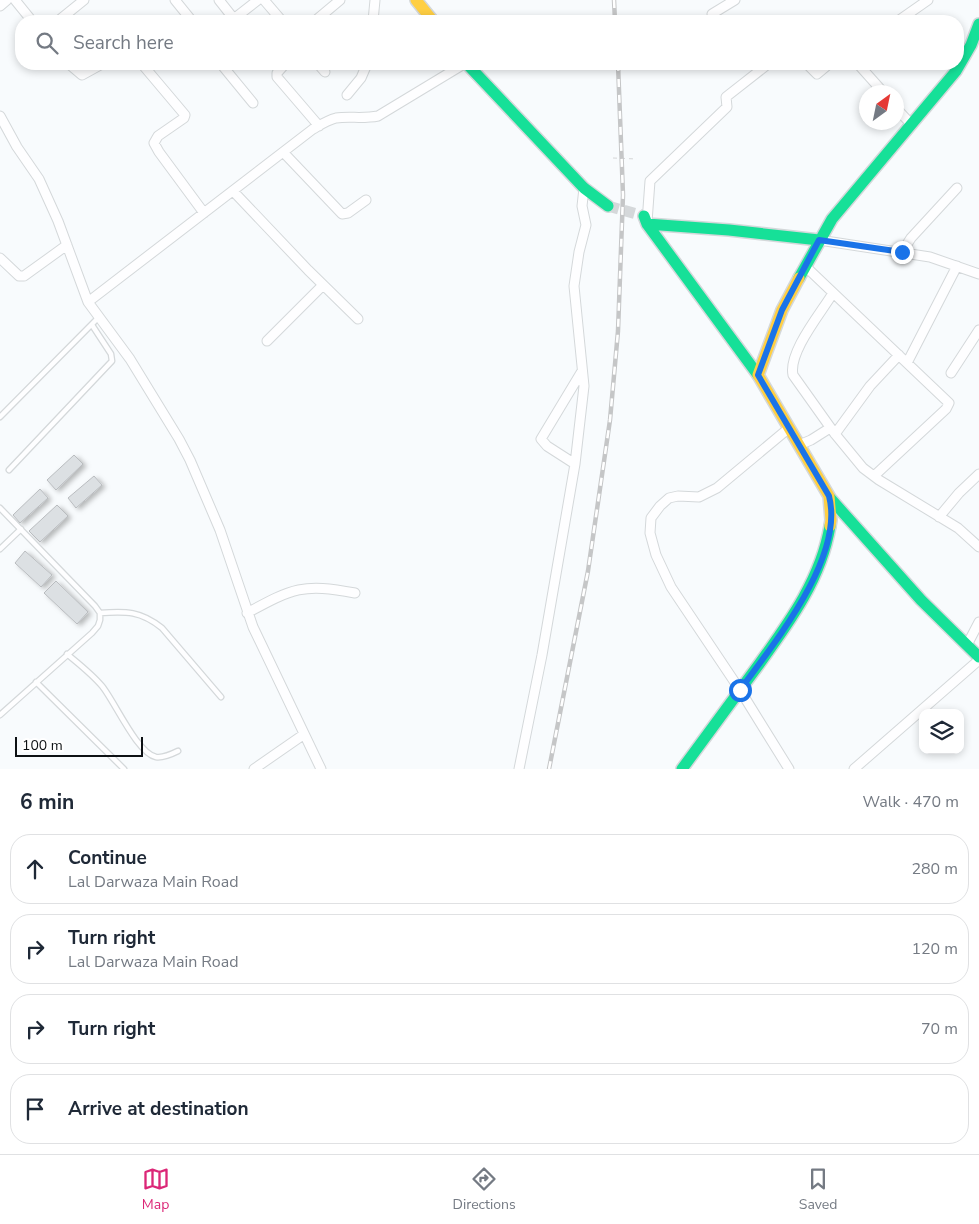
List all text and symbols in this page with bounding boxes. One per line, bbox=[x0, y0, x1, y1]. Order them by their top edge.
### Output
search box bbox=[15, 15, 964, 70]
icon: search bbox=[33, 29, 61, 57]
text: Search here bbox=[73, 30, 174, 56]
north arrow bbox=[859, 85, 904, 130]
route end bbox=[891, 241, 914, 264]
route start bbox=[729, 679, 752, 702]
map controls bbox=[919, 709, 964, 754]
button: layers bbox=[919, 709, 964, 754]
scale bar bbox=[15, 734, 142, 757]
text: 100 m bbox=[22, 736, 63, 755]
text: 6 min bbox=[20, 788, 74, 816]
text: Walk · 470 m bbox=[863, 791, 959, 813]
text: Continue bbox=[68, 845, 147, 871]
icon: ahead bbox=[21, 855, 49, 883]
text: 280 m bbox=[911, 858, 958, 880]
text: Lal Darwaza Main Road bbox=[68, 871, 239, 893]
text: Turn right bbox=[68, 925, 155, 951]
icon: right bbox=[21, 935, 49, 963]
text: 120 m bbox=[911, 938, 958, 960]
text: Lal Darwaza Main Road bbox=[68, 951, 239, 973]
icon: right bbox=[21, 1015, 49, 1043]
text: Turn right bbox=[68, 1016, 155, 1042]
text: 70 m bbox=[921, 1018, 958, 1040]
icon: arrive bbox=[21, 1095, 49, 1123]
text: Arrive at destination bbox=[68, 1096, 249, 1122]
tab: Map bbox=[142, 1165, 170, 1214]
tab: Directions bbox=[453, 1165, 516, 1214]
tab: Saved bbox=[799, 1165, 837, 1214]

